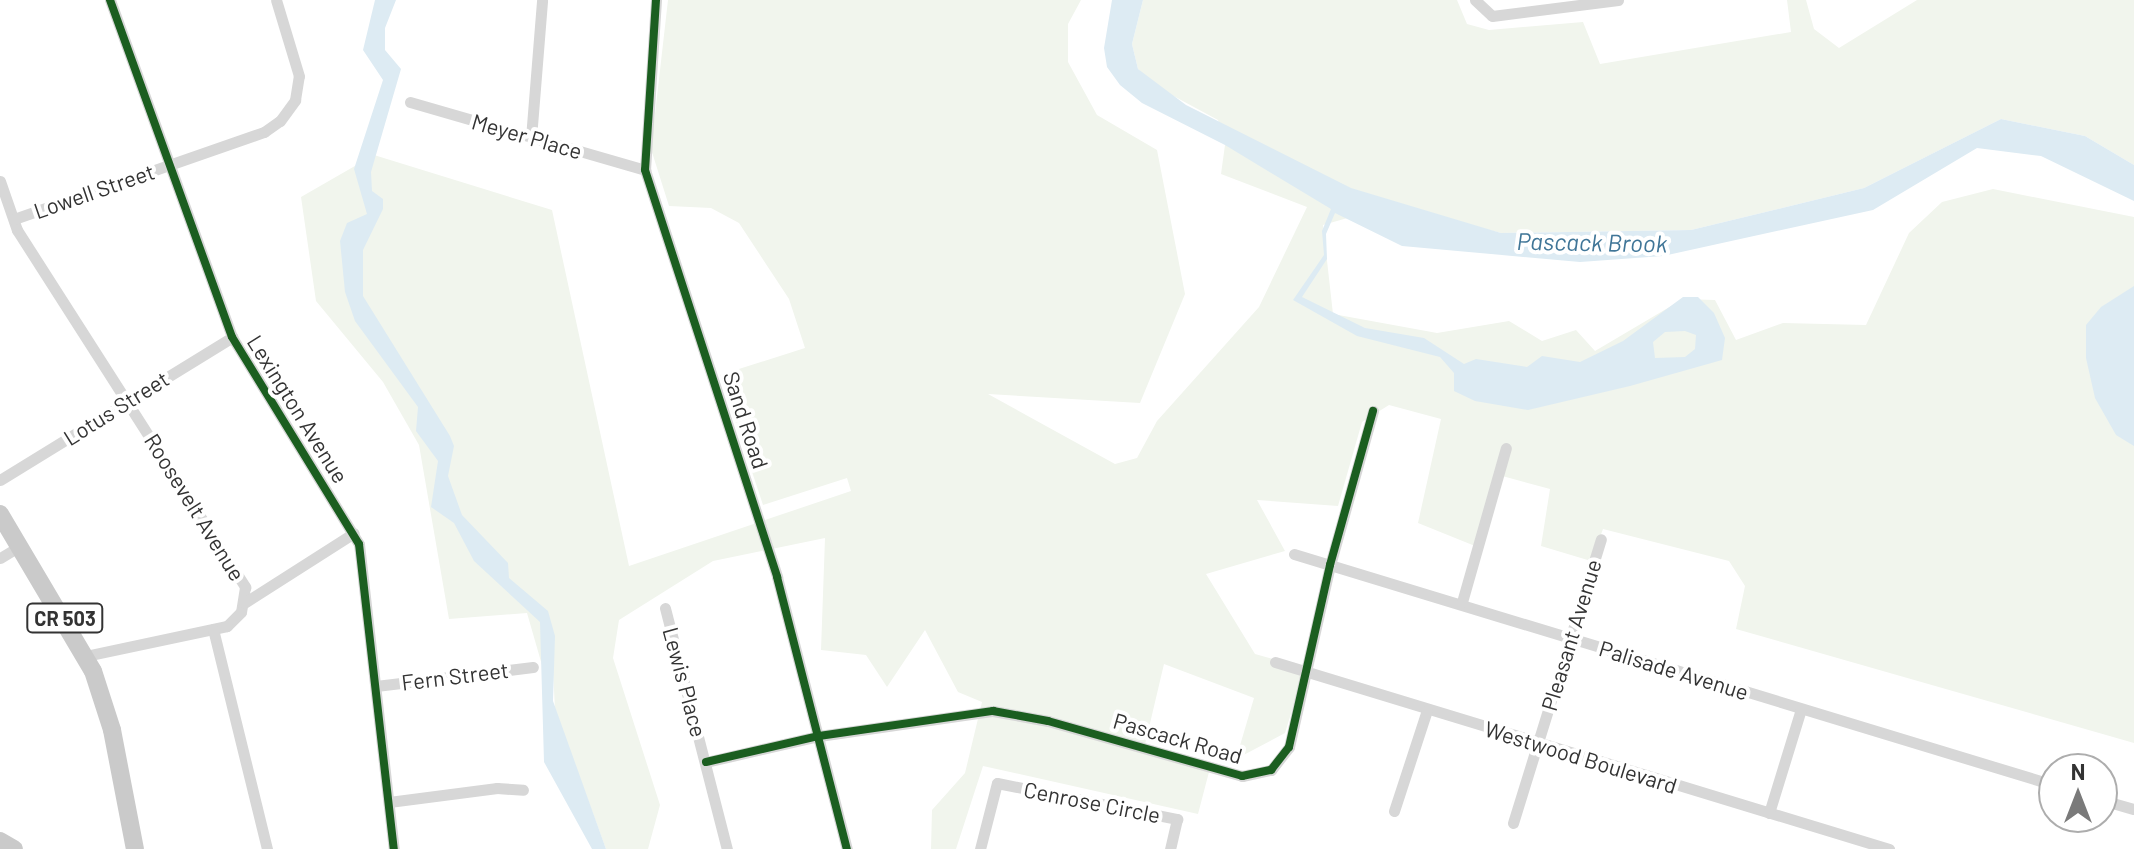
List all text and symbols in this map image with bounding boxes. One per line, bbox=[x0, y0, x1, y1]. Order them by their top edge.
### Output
street label: Meyer Place bbox=[469, 108, 585, 164]
street label: Lowell Street bbox=[30, 158, 158, 224]
water label: Pascack Brook bbox=[1516, 226, 1668, 258]
street label: Lexington Avenue bbox=[242, 330, 354, 488]
street label: Lotus Street bbox=[58, 365, 174, 451]
street label: Sand Road bbox=[718, 368, 774, 472]
street label: Roosevelt Avenue bbox=[139, 429, 251, 585]
street label: Pleasant Avenue bbox=[1535, 556, 1607, 714]
road number: CR 503 bbox=[25, 602, 105, 634]
street label: Lewis Place bbox=[658, 624, 712, 740]
street label: Palisade Avenue bbox=[1596, 635, 1752, 705]
street label: Fern Street bbox=[400, 656, 510, 696]
street label: Pascack Road bbox=[1110, 707, 1246, 769]
street label: Westwood Boulevard bbox=[1482, 715, 1680, 799]
north arrow bbox=[2038, 753, 2118, 833]
text: N bbox=[2071, 758, 2085, 784]
street label: Cenrose Circle bbox=[1021, 776, 1163, 828]

